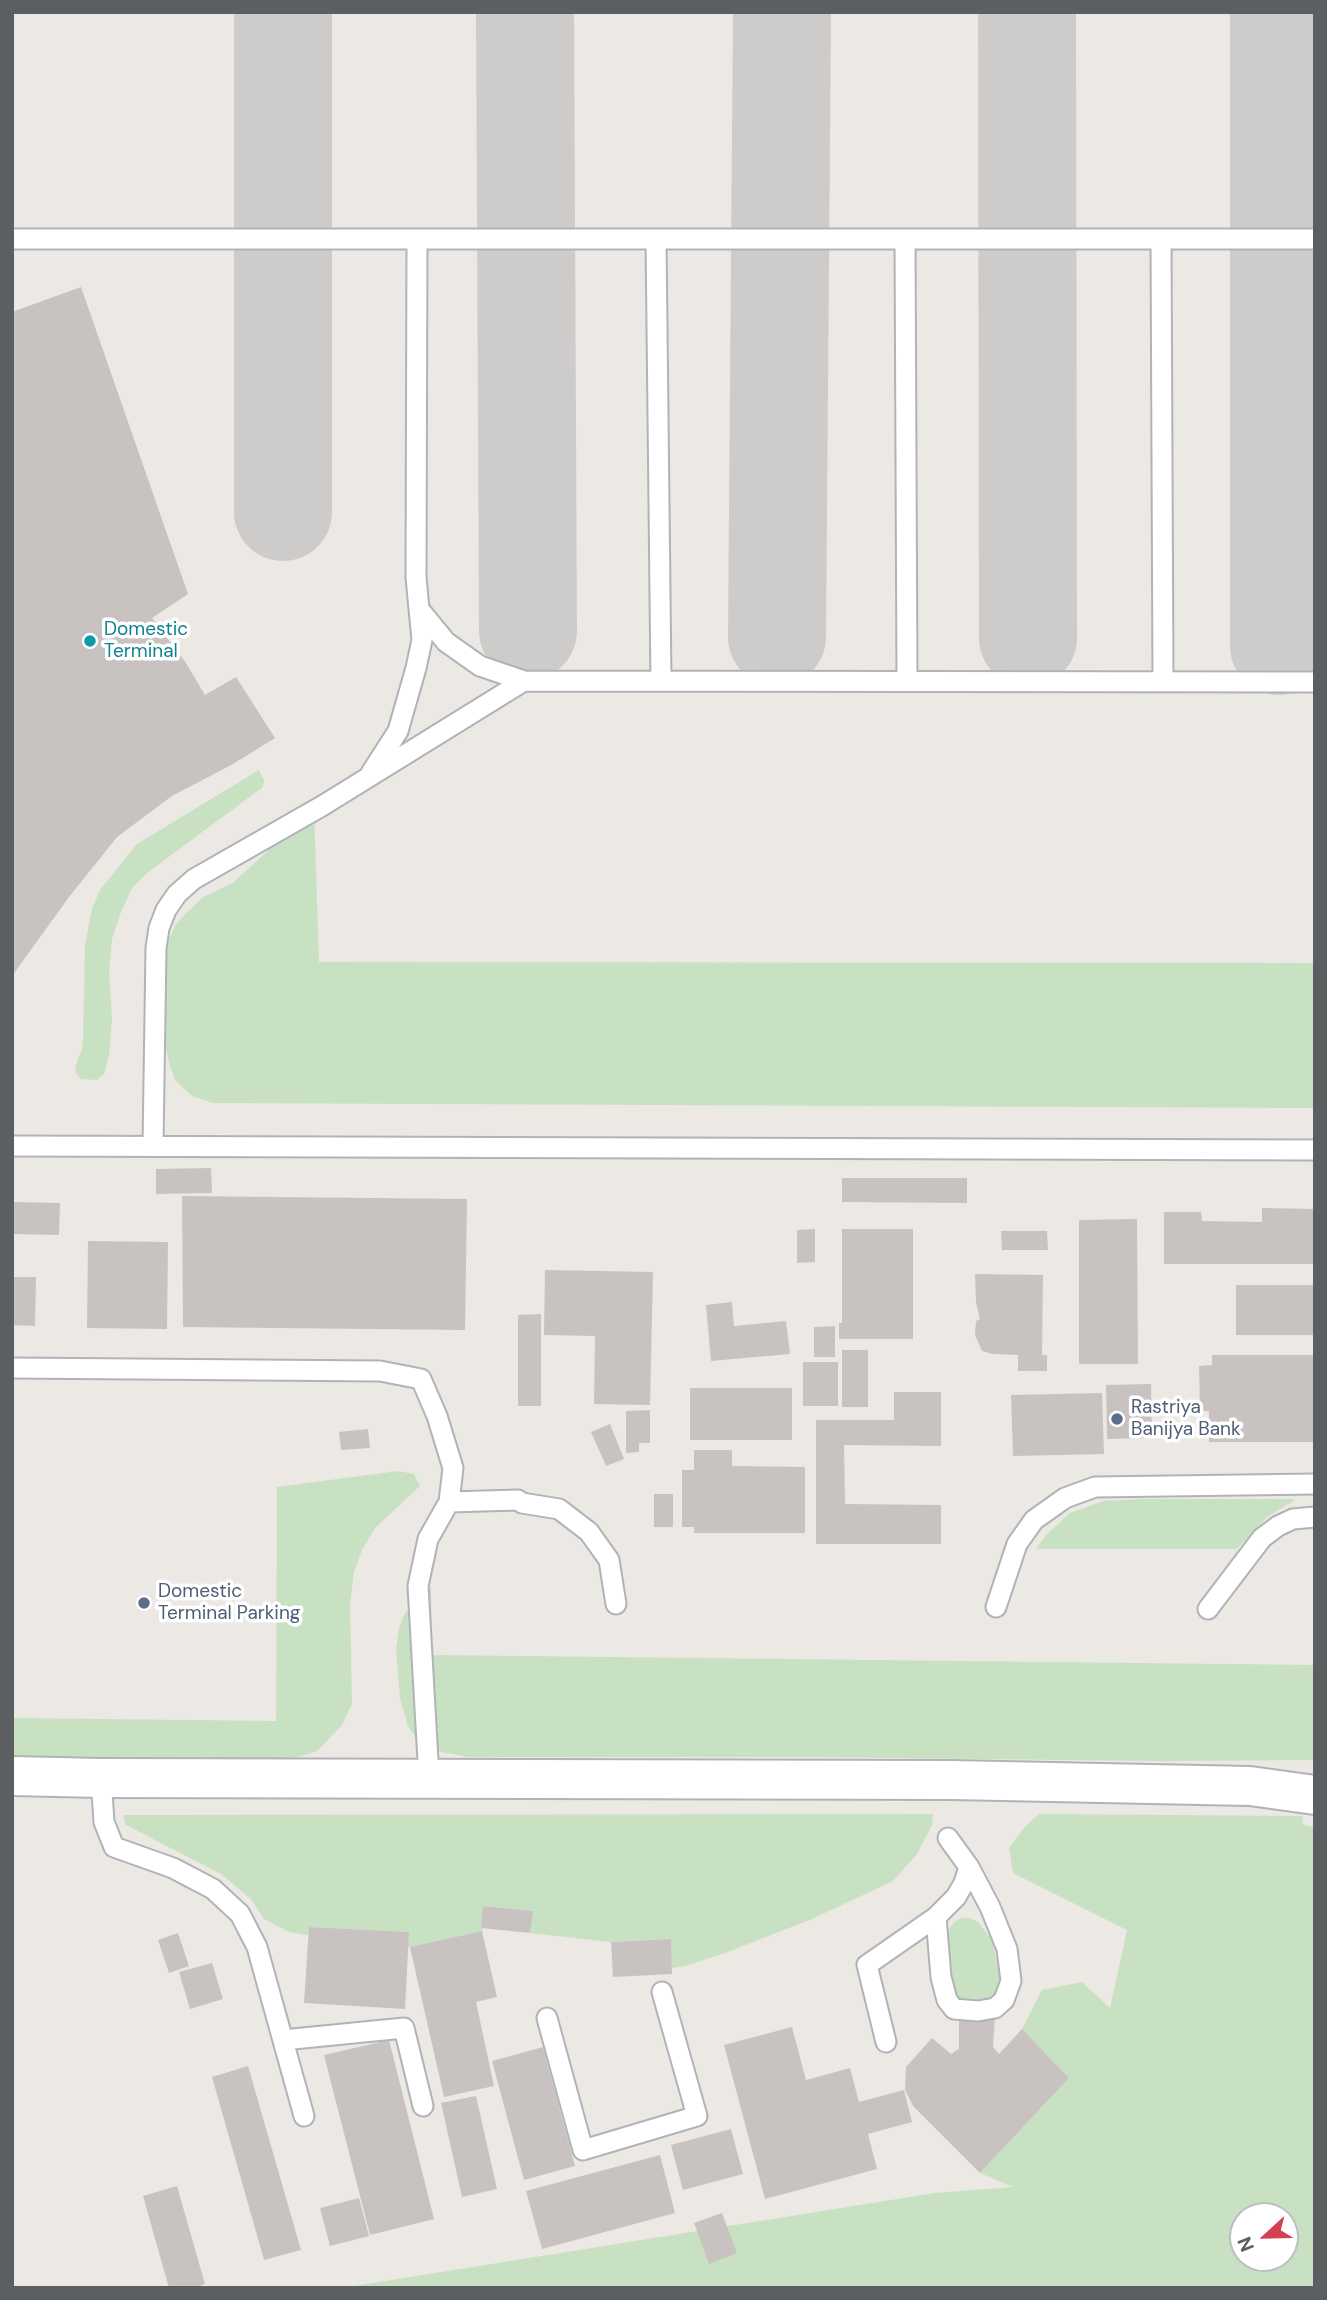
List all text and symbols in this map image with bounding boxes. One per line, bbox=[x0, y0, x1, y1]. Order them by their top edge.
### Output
place label: Domestic Terminal bbox=[104, 619, 188, 663]
marker: Domestic Terminal bbox=[82, 633, 98, 649]
place label: Rastriya Banijya Bank bbox=[1131, 1397, 1241, 1441]
marker: Rastriya Banijya Bank bbox=[1109, 1411, 1125, 1427]
place label: Domestic Terminal Parking bbox=[158, 1581, 300, 1625]
marker: Domestic Terminal Parking bbox=[136, 1595, 152, 1611]
north arrow bbox=[1229, 2202, 1299, 2272]
text: N bbox=[1232, 2233, 1260, 2255]

